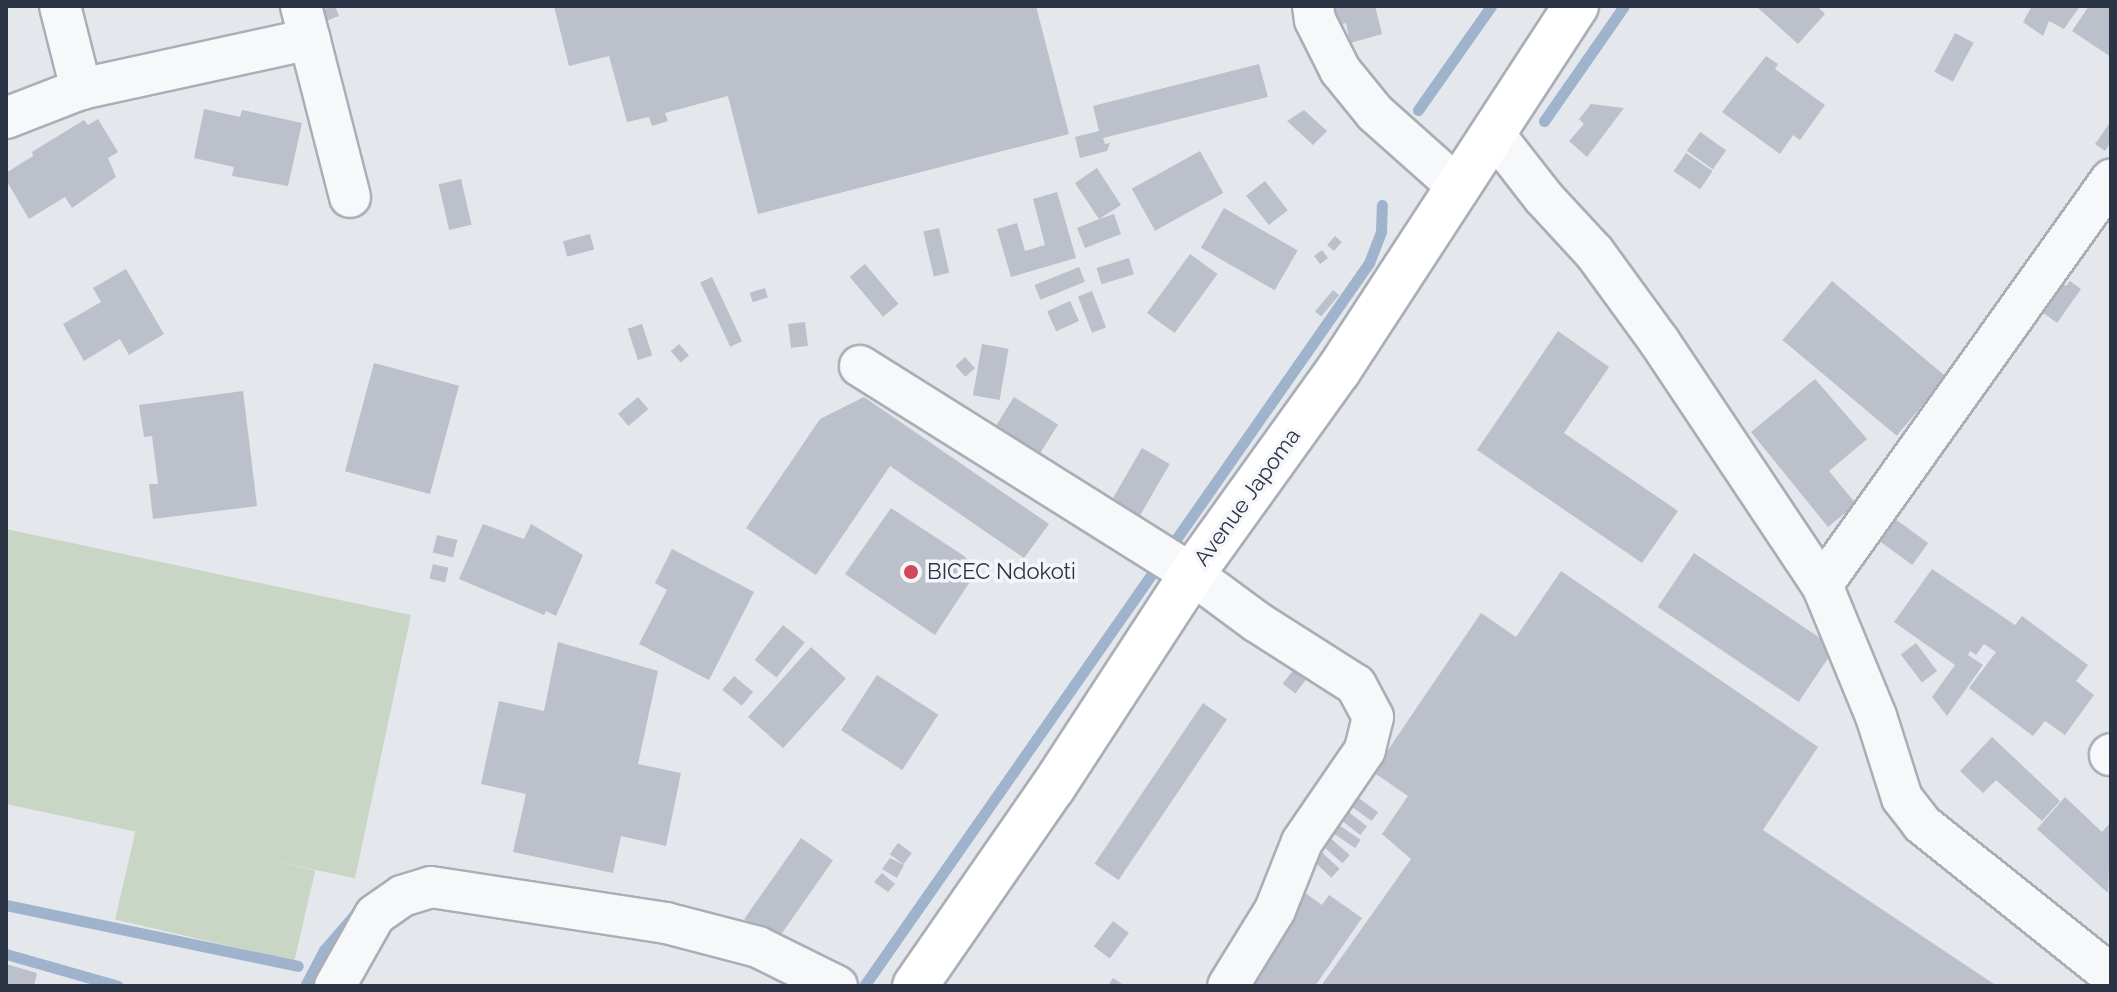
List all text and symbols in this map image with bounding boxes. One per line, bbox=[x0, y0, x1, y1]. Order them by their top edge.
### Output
street label: Avenue Japoma bbox=[1188, 423, 1306, 571]
place label: BICEC Ndokoti bbox=[927, 559, 1076, 585]
marker: BICEC Ndokoti bbox=[902, 563, 920, 581]

